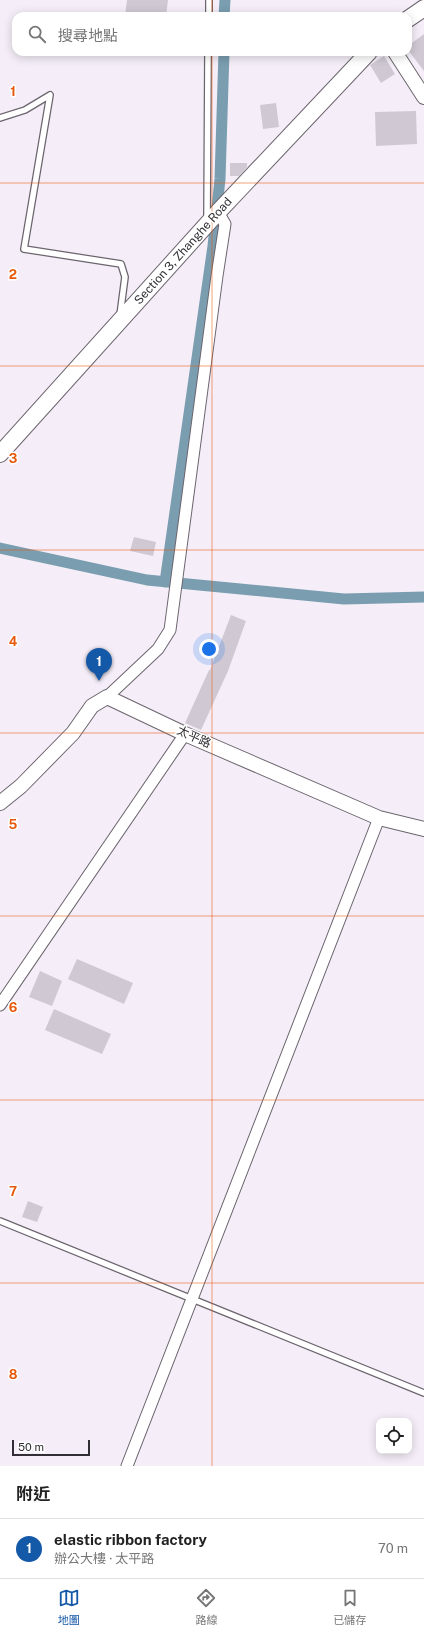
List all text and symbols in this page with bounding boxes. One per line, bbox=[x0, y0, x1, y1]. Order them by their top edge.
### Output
search box bbox=[12, 12, 412, 56]
icon: search bbox=[26, 23, 48, 45]
text: 搜尋地點 bbox=[58, 27, 118, 44]
text: 1 bbox=[10, 84, 16, 99]
street label: Section 3, Zhanghe Road bbox=[131, 195, 235, 307]
text: 2 bbox=[9, 267, 17, 282]
text: 3 bbox=[9, 451, 18, 466]
text: 4 bbox=[9, 634, 18, 649]
your location bbox=[199, 639, 219, 659]
pin: 1 bbox=[86, 648, 112, 681]
street label: 太平路 bbox=[175, 723, 213, 751]
text: 5 bbox=[9, 817, 18, 832]
text: 6 bbox=[9, 1000, 18, 1015]
text: 7 bbox=[9, 1184, 17, 1199]
text: 8 bbox=[9, 1367, 18, 1382]
map controls bbox=[376, 1418, 412, 1454]
button: locate bbox=[376, 1418, 412, 1454]
scale bar bbox=[12, 1438, 90, 1457]
text: 50 m bbox=[18, 1441, 44, 1453]
text: 附近 bbox=[16, 1484, 50, 1504]
text: elastic ribbon factory bbox=[54, 1531, 207, 1548]
text: 1 bbox=[26, 1541, 32, 1556]
text: 70 m bbox=[378, 1541, 408, 1556]
text: 辦公大樓 · 太平路 bbox=[54, 1551, 154, 1566]
tab: 地圖 bbox=[58, 1587, 80, 1627]
tab: 路線 bbox=[195, 1587, 217, 1627]
tab: 已儲存 bbox=[333, 1587, 366, 1627]

